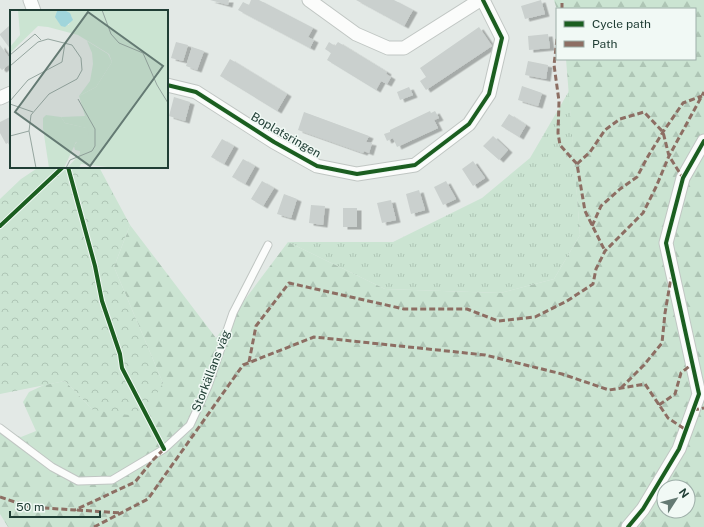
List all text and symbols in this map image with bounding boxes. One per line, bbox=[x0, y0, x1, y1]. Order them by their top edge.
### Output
legend bbox=[556, 8, 696, 60]
inset map bbox=[10, 10, 168, 168]
text: Cycle path bbox=[592, 17, 651, 31]
text: Path bbox=[592, 37, 618, 51]
street label: Boplatsringen bbox=[249, 109, 323, 161]
street label: Storkällans väg bbox=[189, 328, 233, 414]
north arrow bbox=[656, 479, 696, 519]
text: N bbox=[677, 486, 691, 500]
scale bar bbox=[10, 493, 100, 519]
text: 50 m bbox=[16, 500, 44, 514]

